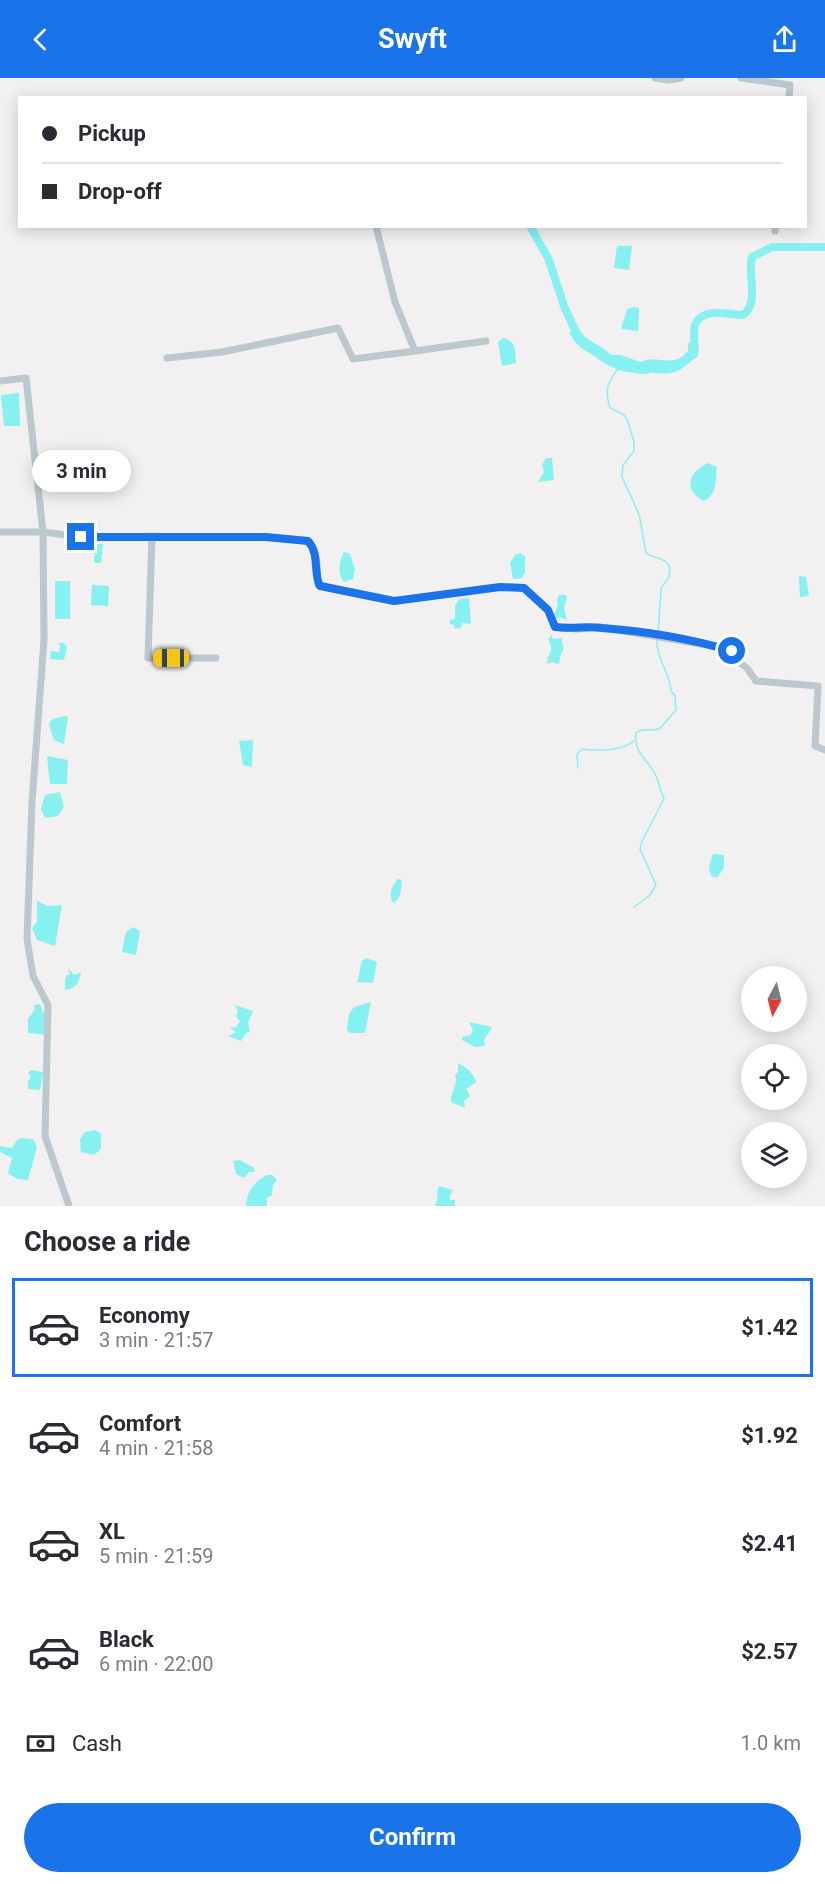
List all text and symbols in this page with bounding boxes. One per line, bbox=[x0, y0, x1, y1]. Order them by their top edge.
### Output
icon: back bbox=[24, 23, 57, 56]
text: Swyft bbox=[378, 23, 447, 55]
icon: share bbox=[768, 23, 801, 56]
text: Pickup bbox=[78, 121, 146, 146]
text: Drop-off bbox=[78, 179, 162, 204]
callout: 3 min bbox=[32, 450, 130, 492]
text: 3 min bbox=[56, 459, 107, 483]
route end bbox=[67, 523, 94, 550]
route start bbox=[718, 637, 745, 664]
car bbox=[153, 649, 189, 667]
north arrow bbox=[741, 966, 807, 1032]
map controls bbox=[741, 966, 807, 1188]
button: locate bbox=[741, 1044, 807, 1110]
button: layers bbox=[741, 1122, 807, 1188]
text: Choose a ride bbox=[24, 1226, 190, 1258]
icon: car bbox=[27, 1301, 81, 1355]
text: Economy bbox=[99, 1303, 190, 1328]
text: $1.42 bbox=[741, 1315, 798, 1340]
text: 3 min · 21:57 bbox=[99, 1328, 214, 1352]
icon: car bbox=[27, 1409, 81, 1463]
text: Comfort bbox=[99, 1411, 181, 1436]
text: $1.92 bbox=[741, 1423, 798, 1448]
text: 4 min · 21:58 bbox=[99, 1436, 214, 1460]
icon: car bbox=[27, 1517, 81, 1571]
text: XL bbox=[99, 1519, 125, 1544]
text: $2.41 bbox=[741, 1531, 798, 1556]
text: 5 min · 21:59 bbox=[99, 1544, 214, 1568]
icon: car bbox=[27, 1625, 81, 1679]
text: Black bbox=[99, 1627, 154, 1652]
text: $2.57 bbox=[741, 1639, 798, 1664]
text: 6 min · 22:00 bbox=[99, 1652, 214, 1676]
icon: cash bbox=[24, 1727, 57, 1760]
text: Cash bbox=[72, 1731, 122, 1756]
text: 1.0 km bbox=[741, 1731, 801, 1755]
button: Confirm bbox=[24, 1803, 801, 1872]

